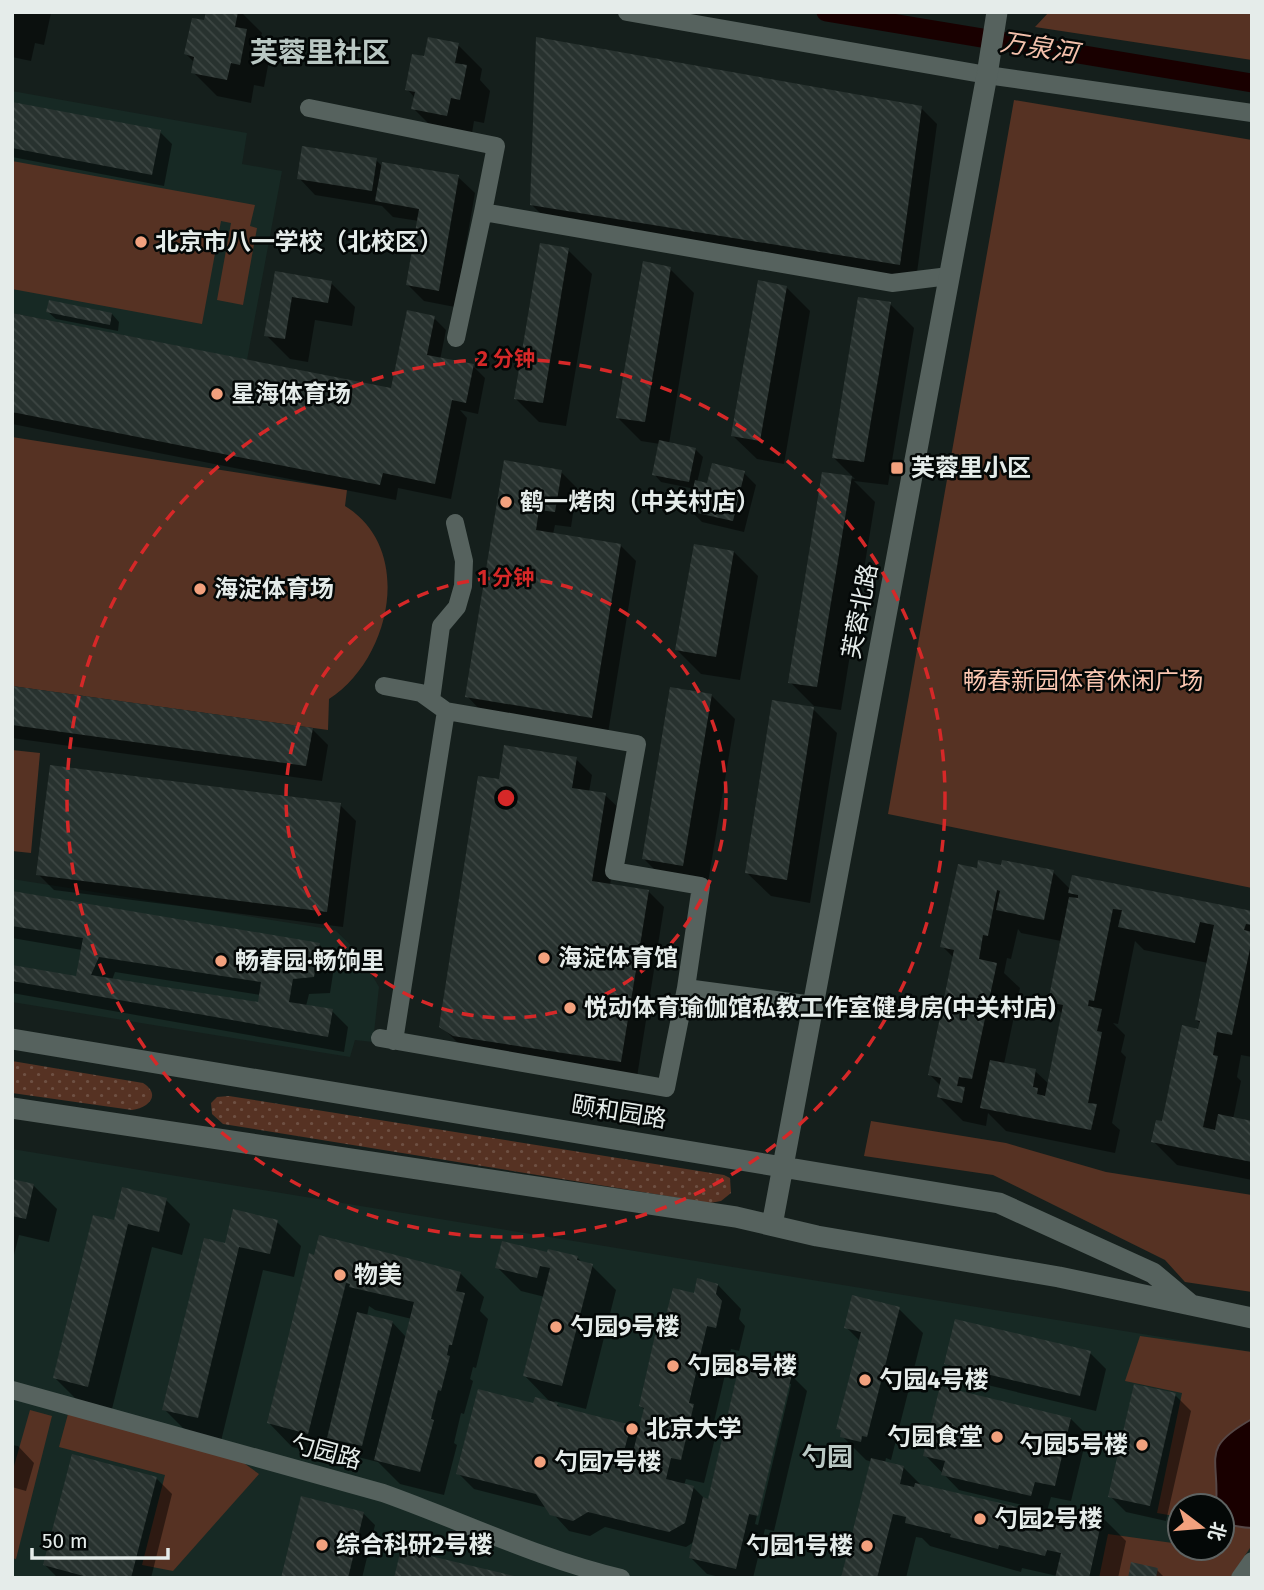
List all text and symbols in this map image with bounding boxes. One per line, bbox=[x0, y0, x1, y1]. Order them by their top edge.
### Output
water label: 万泉河 bbox=[998, 27, 1085, 70]
district label: 芙蓉里社区 bbox=[250, 36, 390, 69]
place label: 北京市八一学校（北校区） bbox=[155, 228, 443, 256]
marker: 北京市八一学校（北校区） bbox=[133, 234, 149, 250]
text: 2 分钟 bbox=[477, 346, 535, 372]
place label: 星海体育场 bbox=[231, 380, 351, 408]
marker: 星海体育场 bbox=[209, 386, 225, 402]
place label: 芙蓉里小区 bbox=[911, 454, 1031, 482]
marker: 芙蓉里小区 bbox=[889, 460, 905, 476]
place label: 鹤一烤肉（中关村店） bbox=[520, 488, 760, 516]
marker: 鹤一烤肉（中关村店） bbox=[498, 494, 514, 510]
street label: 芙蓉北路 bbox=[837, 561, 883, 661]
text: 1 分钟 bbox=[478, 565, 534, 591]
place label: 海淀体育场 bbox=[214, 575, 334, 603]
marker: 海淀体育场 bbox=[192, 581, 208, 597]
park label: 畅春新园体育休闲广场 bbox=[963, 667, 1203, 695]
centre of rings bbox=[494, 786, 518, 810]
place label: 海淀体育馆 bbox=[558, 944, 678, 972]
place label: 畅春园·畅饷里 bbox=[235, 947, 385, 975]
marker: 海淀体育馆 bbox=[536, 950, 552, 966]
marker: 畅春园·畅饷里 bbox=[213, 953, 229, 969]
place label: 悦动体育瑜伽馆私教工作室健身房(中关村店) bbox=[584, 994, 1056, 1022]
marker: 悦动体育瑜伽馆私教工作室健身房(中关村店) bbox=[562, 1000, 578, 1016]
street label: 颐和园路 bbox=[569, 1091, 669, 1133]
place label: 物美 bbox=[354, 1261, 402, 1289]
marker: 物美 bbox=[332, 1267, 348, 1283]
place label: 勺园9号楼 bbox=[570, 1313, 679, 1341]
marker: 勺园9号楼 bbox=[548, 1319, 564, 1335]
place label: 勺园8号楼 bbox=[687, 1352, 797, 1380]
marker: 勺园8号楼 bbox=[665, 1358, 681, 1374]
place label: 勺园4号楼 bbox=[879, 1366, 989, 1394]
marker: 勺园4号楼 bbox=[857, 1372, 873, 1388]
place label: 北京大学 bbox=[646, 1415, 742, 1443]
marker: 北京大学 bbox=[624, 1421, 640, 1437]
place label: 勺园食堂 bbox=[887, 1423, 983, 1451]
street label: 勺园路 bbox=[288, 1429, 364, 1475]
marker: 勺园食堂 bbox=[989, 1429, 1005, 1445]
place label: 勺园5号楼 bbox=[1019, 1431, 1128, 1459]
marker: 勺园5号楼 bbox=[1134, 1437, 1150, 1453]
district label: 勺园 bbox=[801, 1442, 853, 1473]
place label: 勺园7号楼 bbox=[554, 1448, 661, 1476]
marker: 勺园7号楼 bbox=[532, 1454, 548, 1470]
north arrow bbox=[1166, 1492, 1236, 1562]
place label: 勺园2号楼 bbox=[994, 1505, 1102, 1533]
marker: 勺园2号楼 bbox=[972, 1511, 988, 1527]
scale bar bbox=[32, 1516, 168, 1560]
text: 北 bbox=[1203, 1519, 1231, 1544]
text: 50 m bbox=[42, 1528, 88, 1554]
place label: 综合科研2号楼 bbox=[336, 1531, 492, 1559]
place label: 勺园1号楼 bbox=[746, 1532, 853, 1560]
marker: 综合科研2号楼 bbox=[314, 1537, 330, 1553]
marker: 勺园1号楼 bbox=[859, 1538, 875, 1554]

